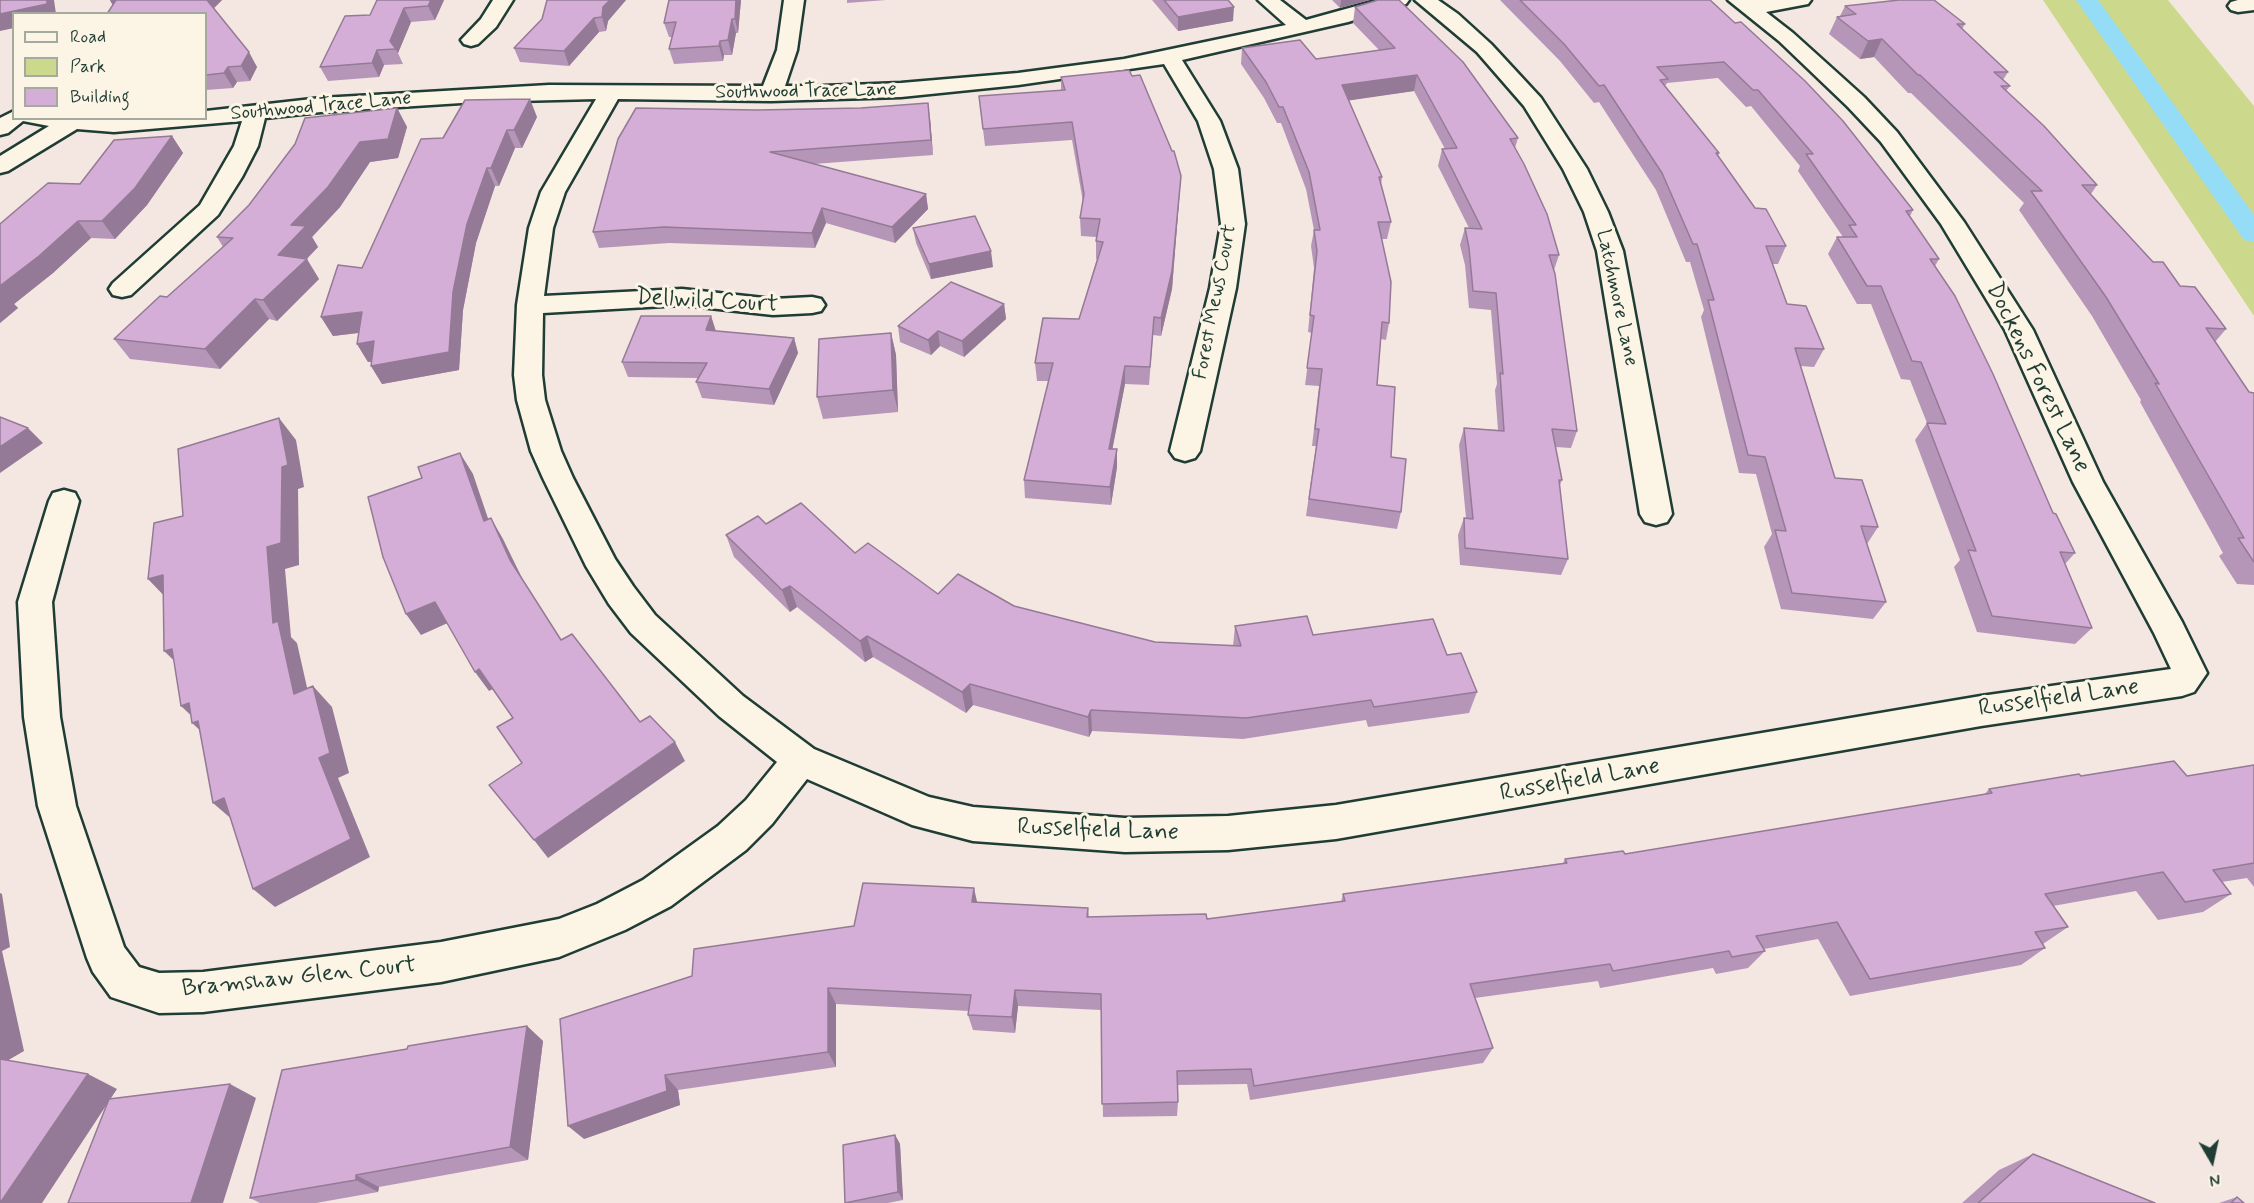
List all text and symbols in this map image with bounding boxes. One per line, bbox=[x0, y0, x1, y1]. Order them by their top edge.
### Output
legend bbox=[12, 12, 207, 120]
text: Road bbox=[70, 25, 106, 49]
text: Park bbox=[70, 55, 106, 79]
street label: Southwood Trace Lane bbox=[715, 78, 897, 106]
text: Building bbox=[70, 85, 130, 109]
street label: Southwood Trace Lane bbox=[229, 87, 413, 127]
street label: Forest Mews Court bbox=[1189, 222, 1243, 382]
street label: Latchmore Lane bbox=[1590, 228, 1642, 368]
street label: Dockens Forest Lane bbox=[1978, 278, 2096, 478]
street label: Dellwild Court bbox=[635, 284, 779, 320]
street label: Russelfield Lane bbox=[1977, 673, 2141, 725]
street label: Russelfield Lane bbox=[1498, 753, 1662, 809]
street label: Russelfield Lane bbox=[1017, 814, 1179, 848]
street label: Bramshaw Glen Court bbox=[180, 951, 418, 1005]
north arrow bbox=[2182, 1131, 2242, 1191]
text: N bbox=[2208, 1168, 2222, 1190]

